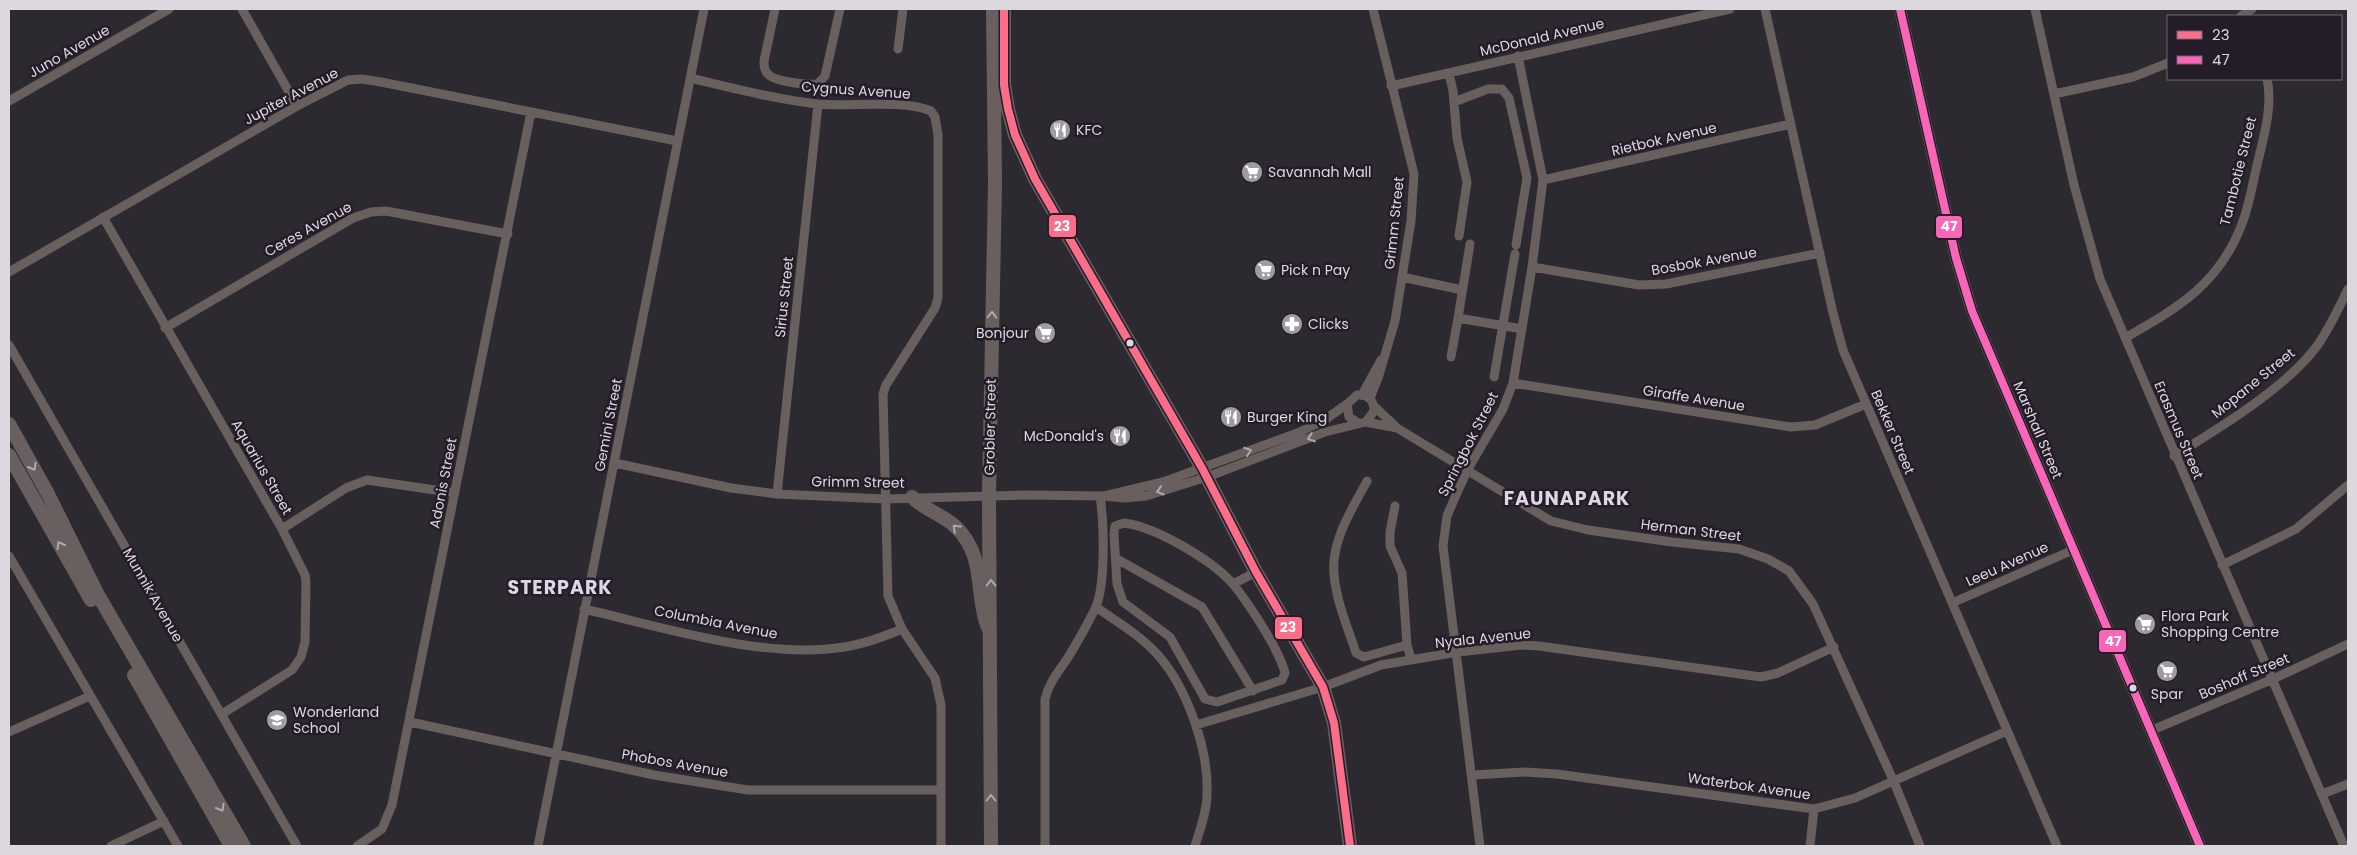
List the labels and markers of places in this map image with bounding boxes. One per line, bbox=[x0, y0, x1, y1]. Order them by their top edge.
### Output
restaurant icon: KFC bbox=[1048, 118, 1072, 142]
place label: KFC bbox=[1076, 120, 1102, 140]
supermarket icon: Savannah Mall bbox=[1240, 160, 1264, 184]
place label: Savannah Mall bbox=[1268, 162, 1372, 182]
supermarket icon: Pick n Pay bbox=[1253, 258, 1277, 282]
place label: Pick n Pay bbox=[1281, 260, 1350, 280]
pharmacy icon: Clicks bbox=[1280, 312, 1304, 336]
place label: Clicks bbox=[1308, 314, 1349, 334]
supermarket icon: Bonjour bbox=[1033, 321, 1057, 345]
place label: Bonjour bbox=[976, 323, 1029, 343]
unlabelled marker bbox=[1125, 338, 1135, 348]
restaurant icon: Burger King bbox=[1219, 405, 1243, 429]
place label: Burger King bbox=[1247, 407, 1327, 427]
restaurant icon: McDonald's bbox=[1108, 424, 1132, 448]
place label: McDonald's bbox=[1024, 426, 1104, 446]
place label: Flora Park Shopping Centre bbox=[2161, 606, 2279, 642]
supermarket icon: Flora Park Shopping Centre bbox=[2133, 612, 2157, 636]
supermarket icon: Spar bbox=[2155, 659, 2179, 683]
unlabelled marker bbox=[2128, 683, 2138, 693]
place label: Spar bbox=[2151, 684, 2183, 704]
place label: Wonderland School bbox=[293, 702, 379, 738]
school or university icon: Wonderland School bbox=[265, 708, 289, 732]

